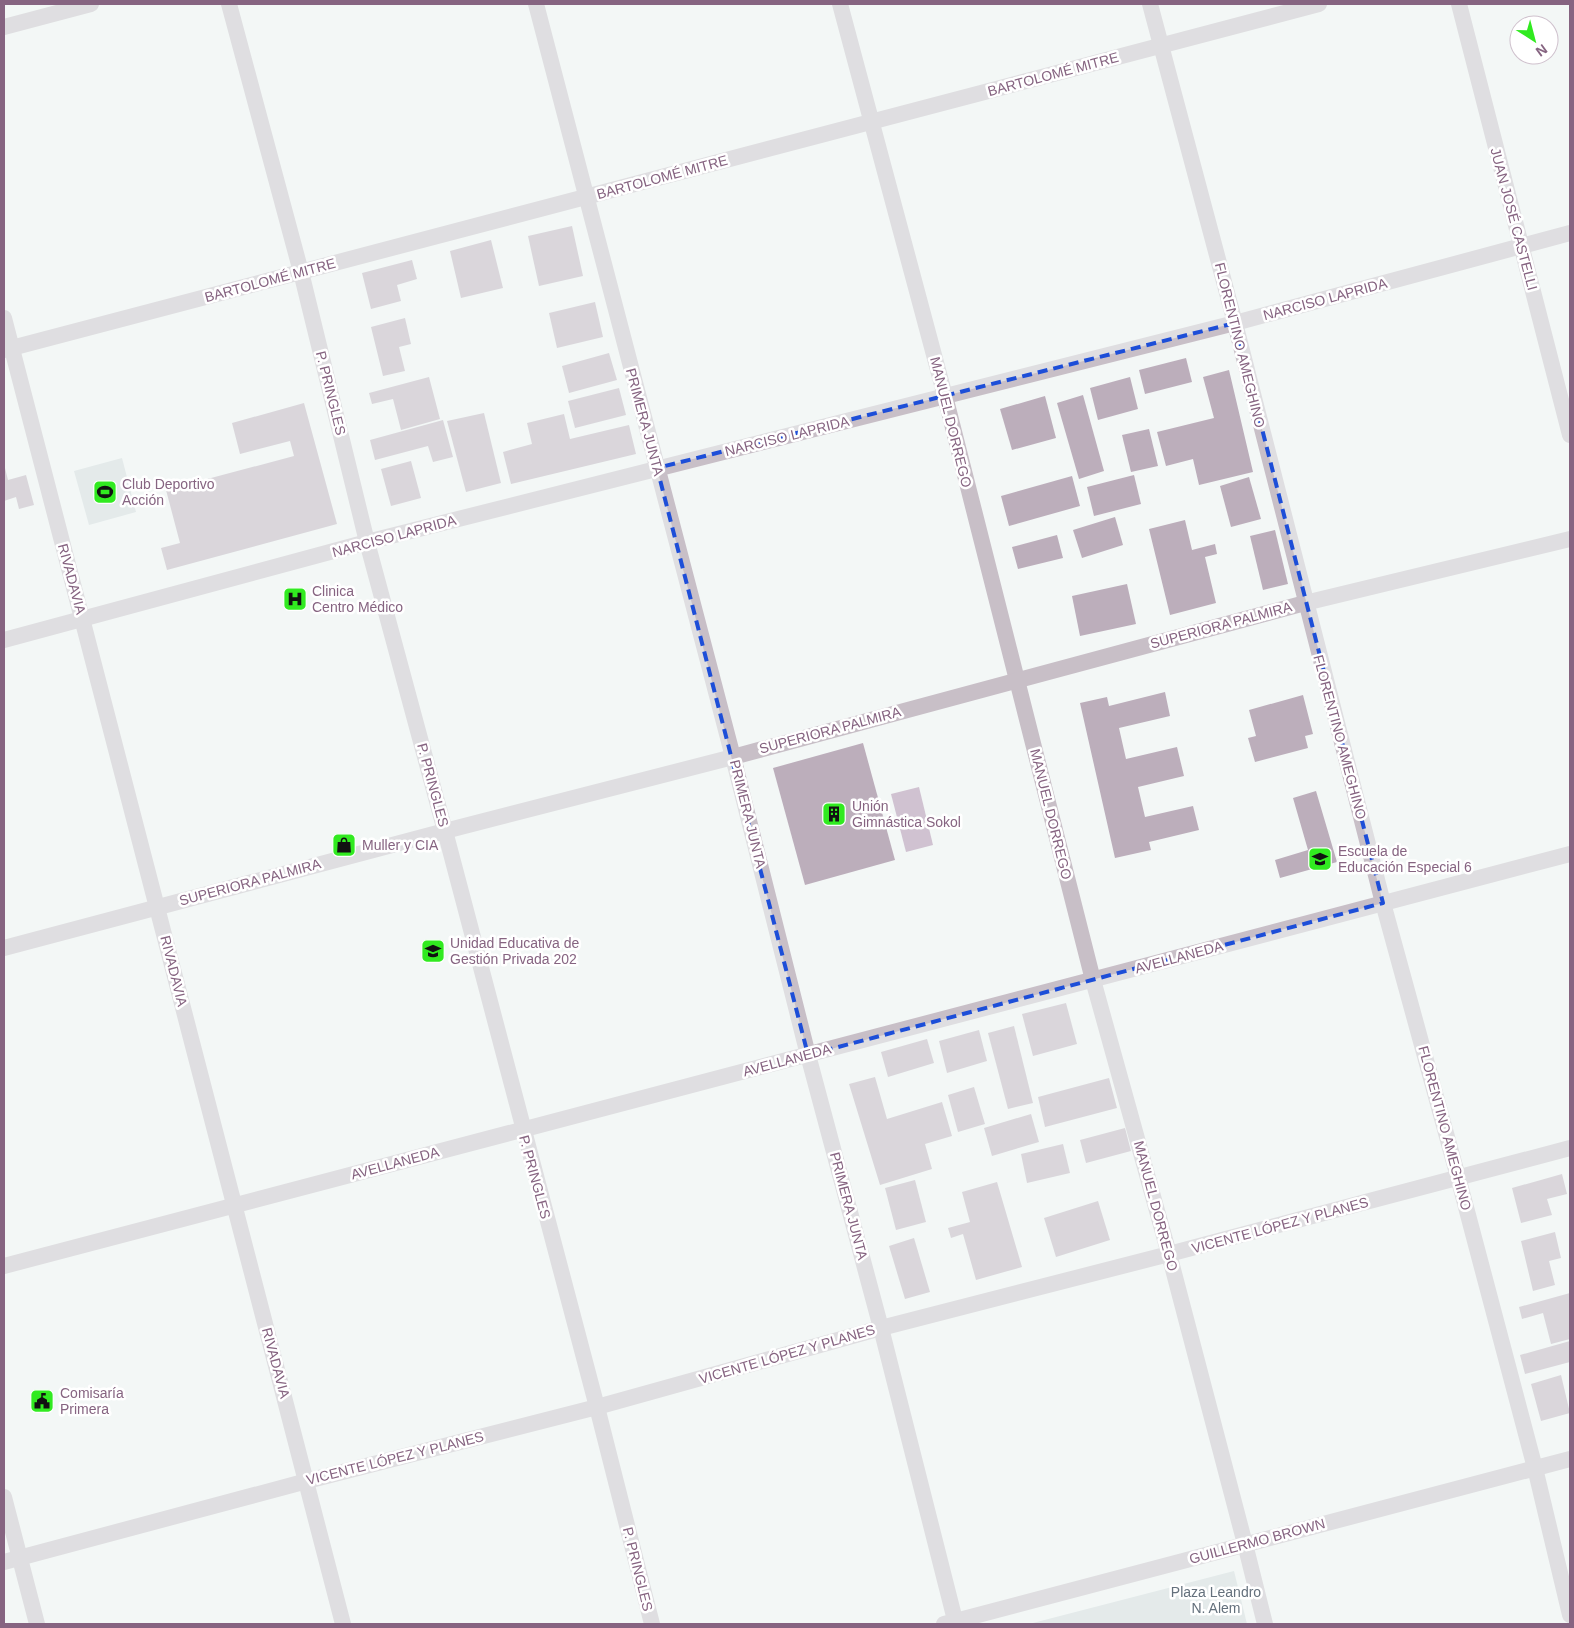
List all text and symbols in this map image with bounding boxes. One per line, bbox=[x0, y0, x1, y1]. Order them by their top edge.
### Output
north arrow bbox=[1509, 15, 1559, 65]
text: N bbox=[1533, 41, 1550, 60]
street label: BARTOLOMÉ MITRE bbox=[986, 49, 1120, 99]
street label: JUAN JOSÉ CASTELLI bbox=[1487, 146, 1541, 292]
street label: BARTOLOMÉ MITRE bbox=[595, 152, 729, 202]
street label: BARTOLOMÉ MITRE bbox=[203, 255, 337, 305]
street label: FLORENTINO AMEGHINO bbox=[1212, 261, 1268, 429]
street label: NARCISO LAPRIDA bbox=[1261, 275, 1389, 323]
street label: P. PRINGLES bbox=[313, 349, 349, 437]
street label: MANUEL DORREGO bbox=[927, 355, 975, 489]
street label: PRIMERA JUNTA bbox=[623, 366, 667, 478]
street label: NARCISO LAPRIDA bbox=[723, 413, 851, 459]
place label: Club Deportivo Acción bbox=[122, 476, 215, 508]
sports icon: Club Deportivo Acción bbox=[92, 479, 118, 505]
street label: NARCISO LAPRIDA bbox=[330, 512, 458, 560]
street label: RIVADAVIA bbox=[55, 542, 89, 617]
place label: Clinica Centro Médico bbox=[312, 583, 403, 615]
hospital icon: Clinica Centro Médico bbox=[282, 586, 308, 612]
street label: SUPERIORA PALMIRA bbox=[1148, 598, 1294, 652]
street label: FLORENTINO AMEGHINO bbox=[1310, 653, 1370, 821]
street label: SUPERIORA PALMIRA bbox=[757, 703, 903, 757]
street label: P. PRINGLES bbox=[414, 741, 452, 829]
street label: MANUEL DORREGO bbox=[1027, 747, 1075, 881]
street label: PRIMERA JUNTA bbox=[727, 758, 769, 870]
place label: Unión Gimnástica Sokol bbox=[852, 798, 961, 830]
building icon: Unión Gimnástica Sokol bbox=[821, 801, 847, 827]
shop icon: Muller y CIA bbox=[331, 832, 357, 858]
place label: Muller y CIA bbox=[362, 837, 439, 853]
place label: Escuela de Educación Especial 6 bbox=[1338, 843, 1472, 875]
school or university icon: Escuela de Educación Especial 6 bbox=[1307, 846, 1333, 872]
street label: SUPERIORA PALMIRA bbox=[177, 855, 323, 909]
street label: RIVADAVIA bbox=[157, 934, 191, 1009]
place label: Unidad Educativa de Gestión Privada 202 bbox=[450, 935, 579, 967]
street label: AVELLANEDA bbox=[1133, 937, 1226, 976]
school or university icon: Unidad Educativa de Gestión Privada 202 bbox=[420, 938, 446, 964]
street label: AVELLANEDA bbox=[741, 1040, 834, 1079]
street label: FLORENTINO AMEGHINO bbox=[1415, 1044, 1475, 1212]
street label: P. PRINGLES bbox=[516, 1133, 554, 1221]
street label: MANUEL DORREGO bbox=[1131, 1139, 1181, 1273]
street label: AVELLANEDA bbox=[349, 1143, 442, 1182]
street label: PRIMERA JUNTA bbox=[827, 1150, 871, 1262]
street label: VICENTE LÓPEZ Y PLANES bbox=[1190, 1194, 1370, 1256]
street label: VICENTE LÓPEZ Y PLANES bbox=[697, 1321, 877, 1387]
street label: RIVADAVIA bbox=[259, 1326, 293, 1401]
place label: Comisaría Primera bbox=[60, 1385, 124, 1417]
public building icon: Comisaría Primera bbox=[29, 1388, 55, 1414]
street label: VICENTE LÓPEZ Y PLANES bbox=[305, 1428, 485, 1488]
street label: GUILLERMO BROWN bbox=[1187, 1515, 1327, 1567]
street label: P. PRINGLES bbox=[620, 1525, 656, 1613]
park label: Plaza Leandro N. Alem bbox=[1171, 1584, 1261, 1616]

